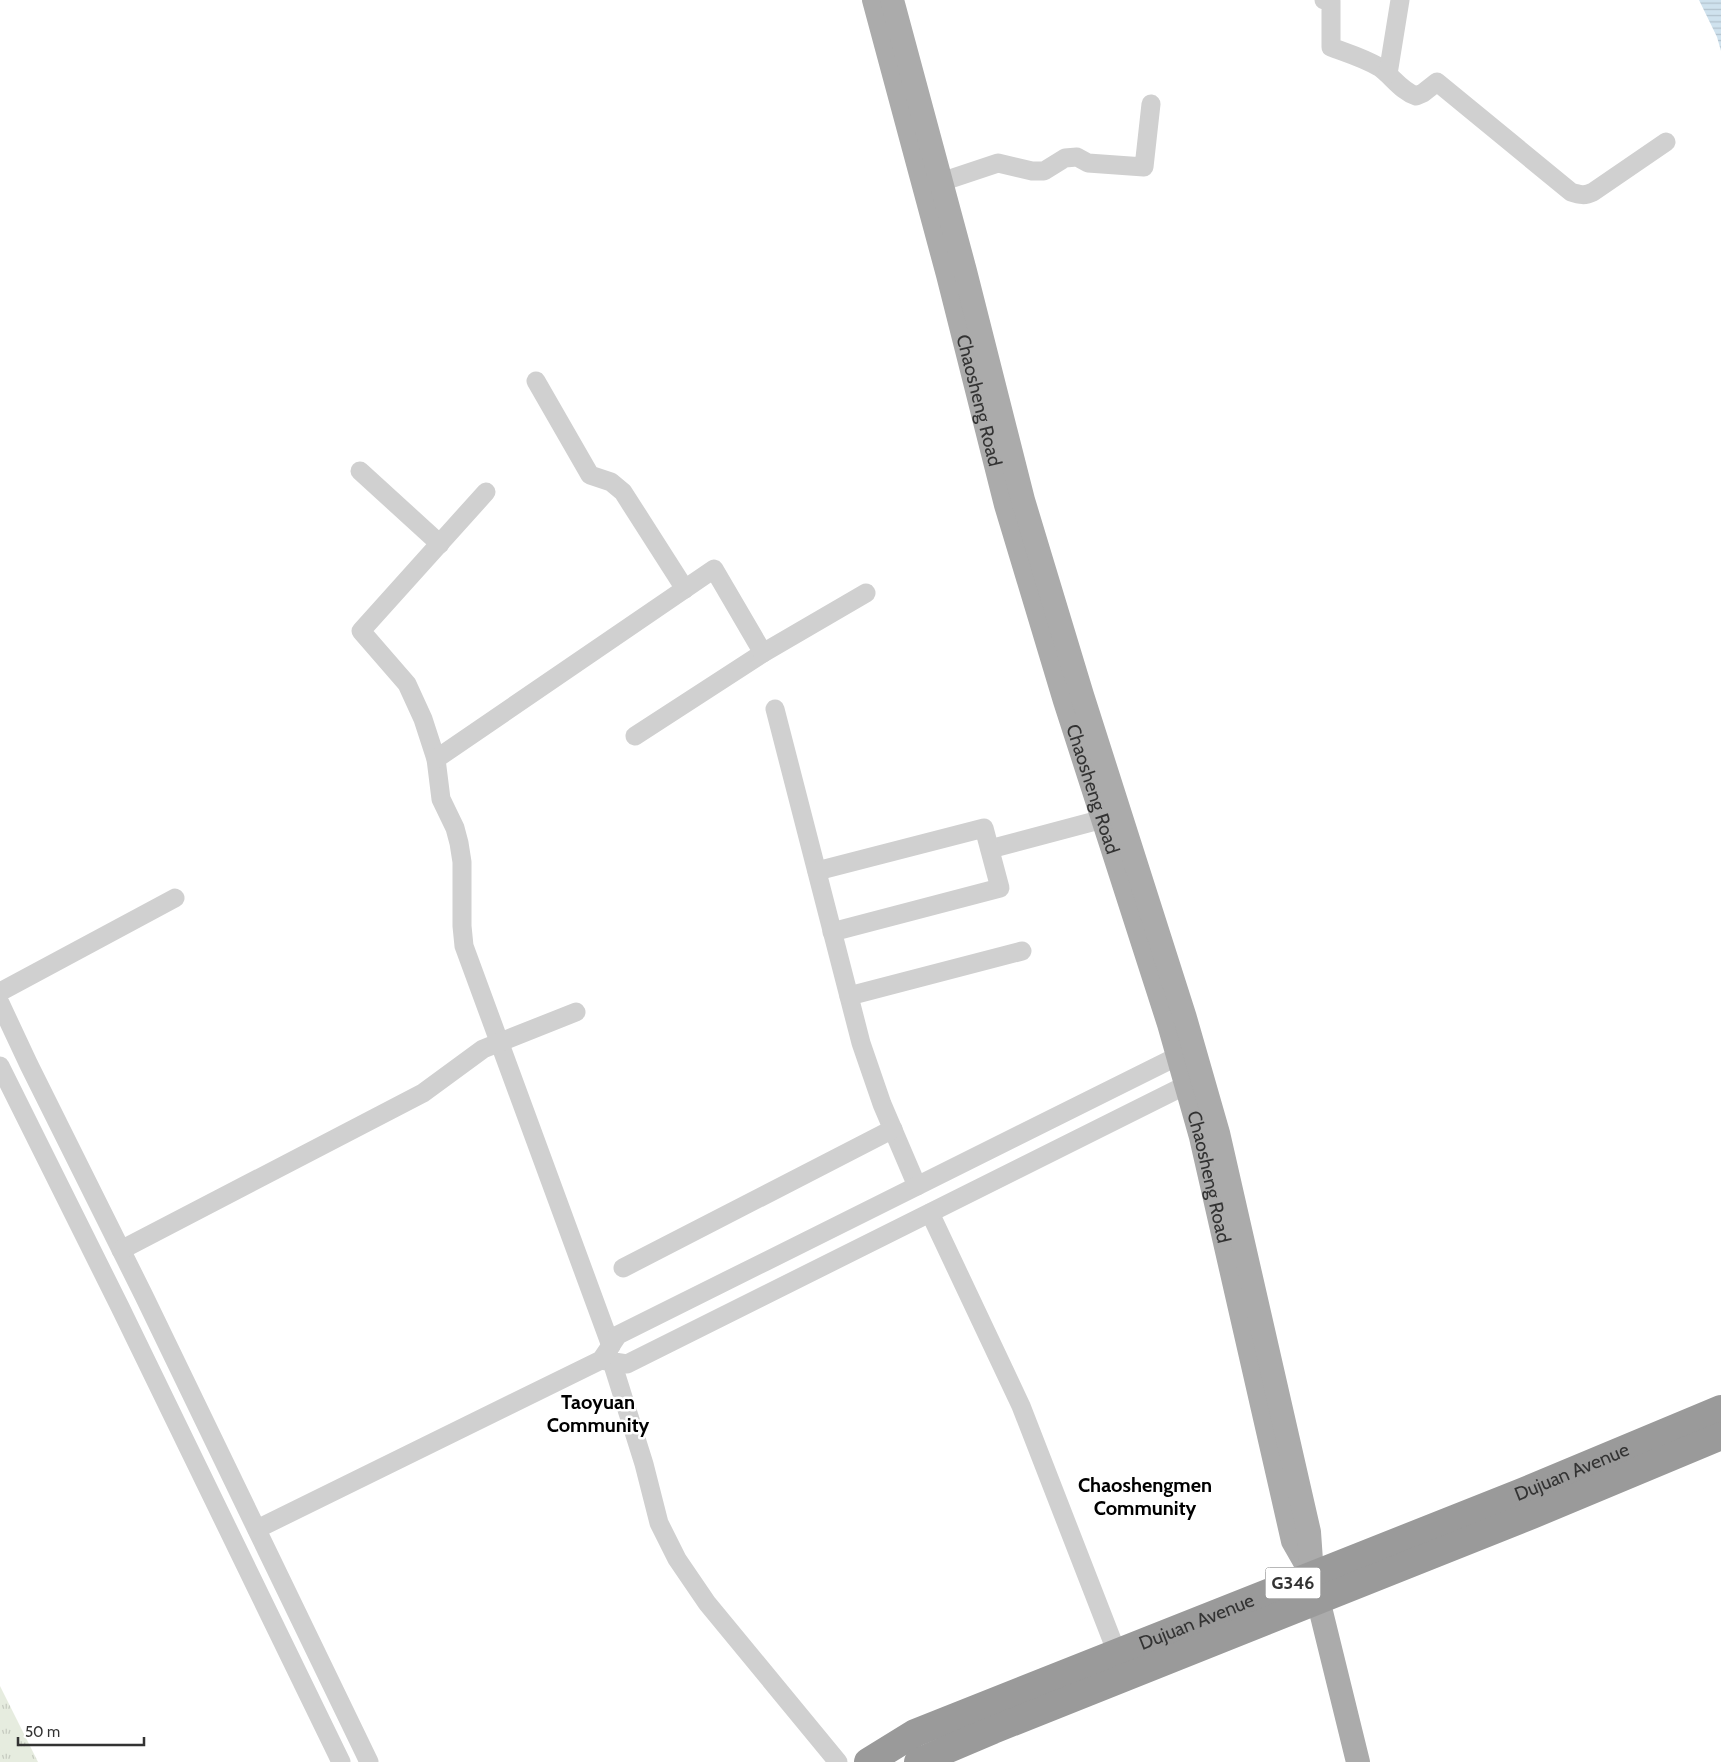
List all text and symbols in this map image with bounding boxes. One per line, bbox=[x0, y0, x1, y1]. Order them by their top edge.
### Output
street label: Chaosheng Road bbox=[952, 332, 1007, 469]
street label: Chaosheng Road bbox=[1062, 721, 1125, 857]
street label: Chaosheng Road bbox=[1183, 1108, 1236, 1245]
district label: Taoyuan Community bbox=[547, 1390, 650, 1437]
street label: Dujuan Avenue bbox=[1511, 1437, 1633, 1505]
district label: Chaoshengmen Community bbox=[1078, 1473, 1212, 1520]
road number: G346 bbox=[1266, 1568, 1320, 1599]
street label: Dujuan Avenue bbox=[1135, 1588, 1258, 1654]
scale bar bbox=[18, 1714, 144, 1746]
text: 50 m bbox=[25, 1723, 60, 1741]

